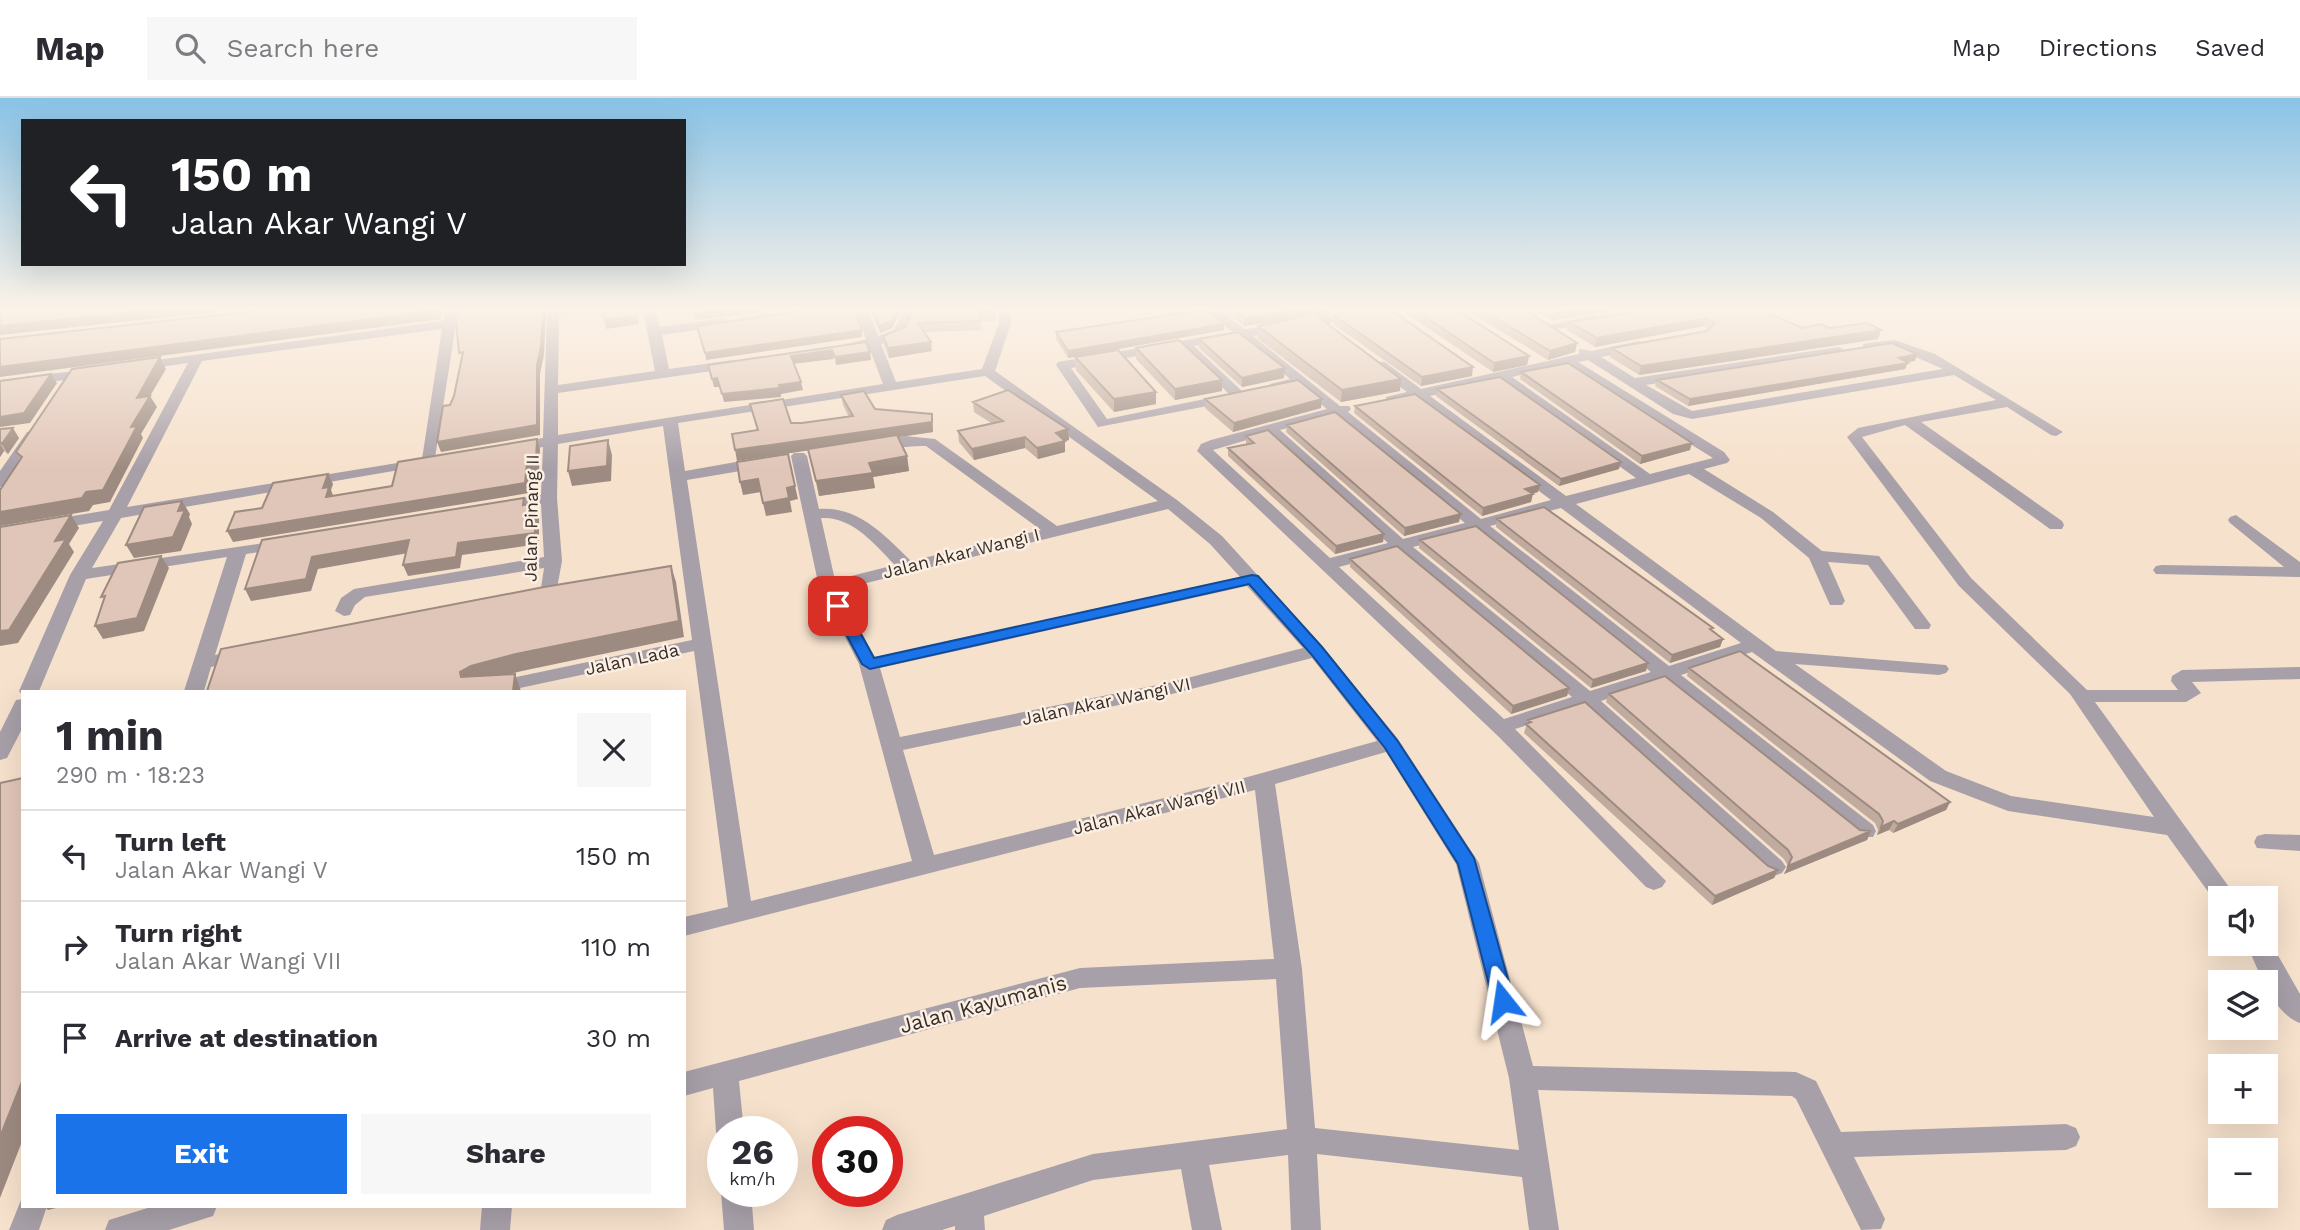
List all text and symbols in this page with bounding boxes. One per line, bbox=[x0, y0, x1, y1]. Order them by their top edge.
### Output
search box bbox=[147, 17, 637, 80]
text: Map bbox=[35, 29, 105, 68]
icon: search bbox=[171, 29, 209, 67]
text: Search here bbox=[227, 33, 379, 63]
text: Map bbox=[1952, 34, 2001, 62]
text: Directions bbox=[2039, 34, 2157, 62]
text: Saved bbox=[2195, 34, 2265, 62]
text: 150 m bbox=[171, 145, 312, 203]
icon: left bbox=[56, 147, 147, 238]
text: Jalan Akar Wangi V bbox=[171, 204, 467, 242]
street label: Jalan Pinang II bbox=[519, 454, 543, 582]
street label: Jalan Akar Wangi I bbox=[880, 523, 1042, 583]
pin bbox=[808, 576, 868, 636]
icon: arrive bbox=[819, 587, 857, 625]
street label: Jalan Lada bbox=[583, 639, 681, 679]
street label: Jalan Akar Wangi VI bbox=[1020, 673, 1192, 729]
text: 1 min bbox=[56, 711, 164, 760]
button: close bbox=[577, 713, 651, 787]
text: 290 m · 18:23 bbox=[56, 762, 205, 789]
street label: Jalan Akar Wangi VII bbox=[1071, 775, 1247, 839]
text: Turn left bbox=[115, 827, 226, 857]
icon: left bbox=[56, 837, 94, 875]
text: 150 m bbox=[576, 841, 651, 871]
text: Jalan Akar Wangi V bbox=[115, 857, 328, 884]
map controls bbox=[2208, 886, 2278, 1208]
button: sound bbox=[2208, 886, 2278, 956]
text: Turn right bbox=[115, 918, 242, 948]
icon: right bbox=[56, 928, 94, 966]
text: 110 m bbox=[581, 932, 651, 962]
text: Jalan Akar Wangi VII bbox=[115, 948, 341, 975]
position arrow bbox=[1466, 964, 1540, 1038]
street label: Jalan Kayumanis bbox=[897, 970, 1069, 1038]
button: layers bbox=[2208, 970, 2278, 1040]
icon: arrive bbox=[56, 1019, 94, 1057]
text: Arrive at destination bbox=[115, 1023, 378, 1053]
text: 30 m bbox=[586, 1023, 651, 1053]
button: + bbox=[2208, 1054, 2278, 1124]
button: Exit bbox=[56, 1114, 347, 1194]
button: Share bbox=[361, 1114, 651, 1194]
speed limit sign: 30 bbox=[812, 1116, 903, 1207]
text: 26 bbox=[731, 1131, 774, 1173]
button: − bbox=[2208, 1138, 2278, 1208]
text: km/h bbox=[729, 1168, 776, 1189]

